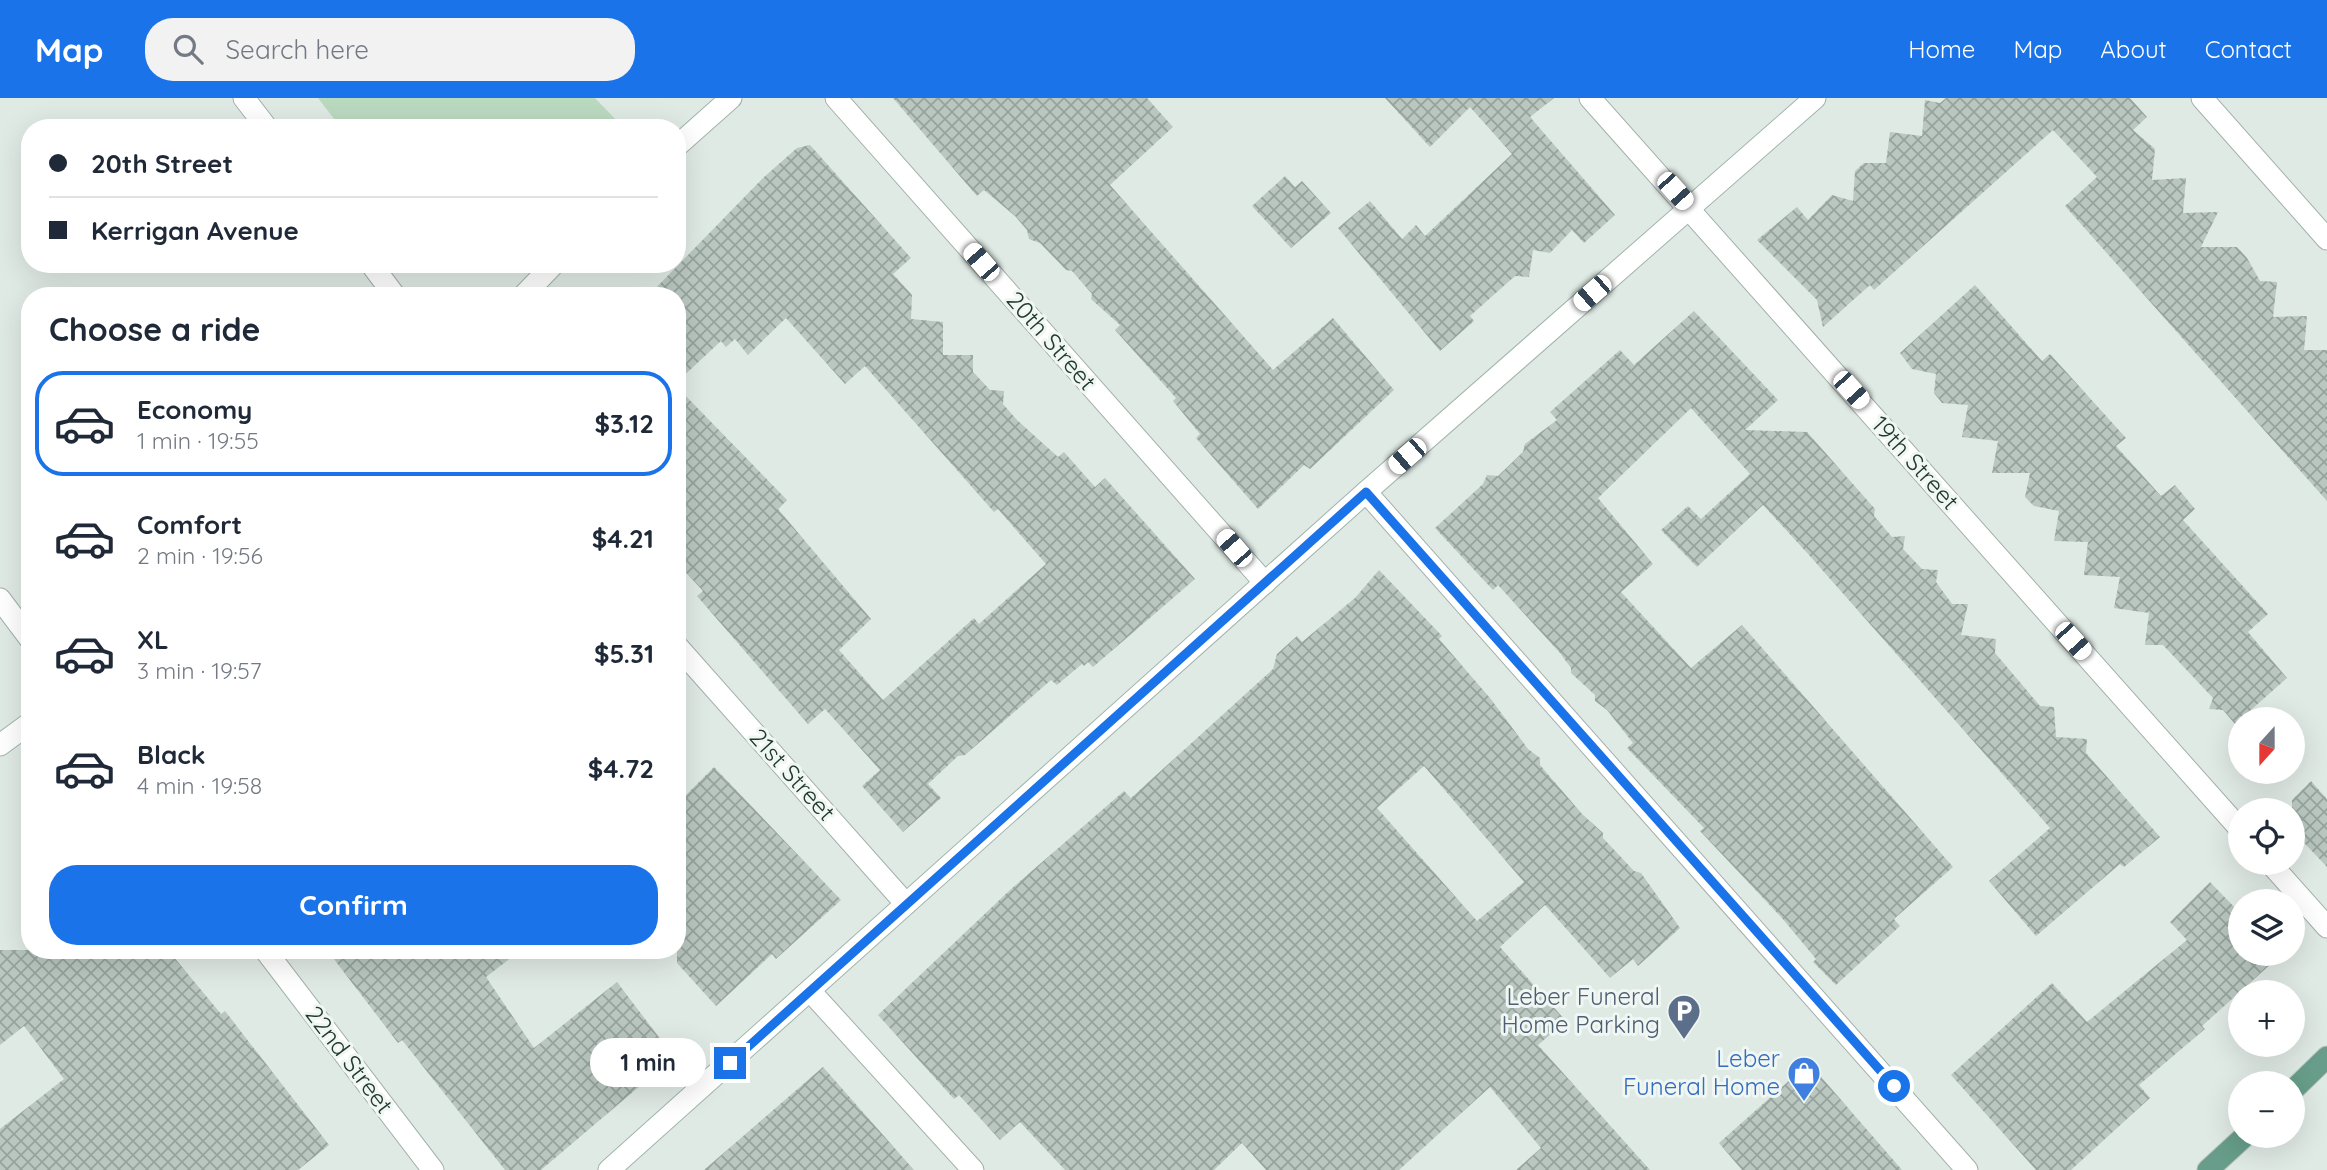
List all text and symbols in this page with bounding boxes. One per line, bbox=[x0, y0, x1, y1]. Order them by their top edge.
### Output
search box bbox=[145, 18, 635, 81]
text: Map bbox=[35, 29, 103, 70]
icon: search bbox=[169, 30, 207, 68]
text: Search here bbox=[225, 33, 369, 66]
text: Home bbox=[1908, 34, 1975, 64]
text: Map bbox=[2013, 34, 2062, 64]
text: About bbox=[2100, 34, 2167, 64]
text: Contact bbox=[2205, 34, 2292, 64]
text: 20th Street bbox=[91, 147, 233, 180]
car bbox=[1654, 168, 1697, 214]
text: Kerrigan Avenue bbox=[91, 214, 299, 247]
car bbox=[960, 239, 1003, 285]
car bbox=[1570, 271, 1615, 315]
street label: 20th Street bbox=[1001, 285, 1103, 396]
text: Choose a ride bbox=[49, 309, 261, 349]
car bbox=[1830, 367, 1873, 413]
icon: car bbox=[53, 392, 116, 455]
text: Economy bbox=[137, 393, 252, 426]
text: $3.12 bbox=[594, 407, 654, 440]
street label: 19th Street bbox=[1866, 409, 1966, 516]
text: 1 min · 19:55 bbox=[137, 426, 259, 455]
car bbox=[1385, 434, 1430, 478]
icon: car bbox=[53, 507, 116, 570]
text: Comfort bbox=[137, 508, 242, 541]
text: $4.21 bbox=[592, 522, 654, 555]
car bbox=[1213, 525, 1256, 571]
text: 2 min · 19:56 bbox=[137, 541, 263, 570]
car bbox=[2052, 618, 2095, 664]
icon: car bbox=[53, 622, 116, 685]
text: XL bbox=[137, 623, 169, 656]
text: $5.31 bbox=[594, 637, 654, 670]
text: 3 min · 19:57 bbox=[137, 656, 262, 685]
north arrow bbox=[2228, 707, 2305, 784]
map controls bbox=[2228, 707, 2305, 1148]
street label: 21st Street bbox=[744, 722, 842, 827]
icon: car bbox=[53, 737, 116, 800]
text: Black bbox=[137, 738, 206, 771]
text: $4.72 bbox=[588, 752, 654, 785]
text: 4 min · 19:58 bbox=[137, 771, 262, 800]
button: locate bbox=[2228, 798, 2305, 875]
button: Confirm bbox=[49, 865, 658, 945]
button: layers bbox=[2228, 889, 2305, 966]
button: + bbox=[2228, 980, 2305, 1057]
place label: Leber Funeral Home Parking bbox=[1501, 981, 1660, 1039]
parking icon: Leber Funeral Home Parking bbox=[1665, 992, 1703, 1041]
street label: 22nd Street bbox=[300, 1000, 400, 1119]
callout: 1 min bbox=[590, 1038, 706, 1088]
place label: Leber Funeral Home bbox=[1623, 1043, 1780, 1101]
route end bbox=[714, 1047, 746, 1079]
text: 1 min bbox=[620, 1048, 676, 1077]
shop icon: Leber Funeral Home bbox=[1785, 1054, 1823, 1103]
route start bbox=[1878, 1070, 1910, 1102]
button: − bbox=[2228, 1071, 2305, 1148]

